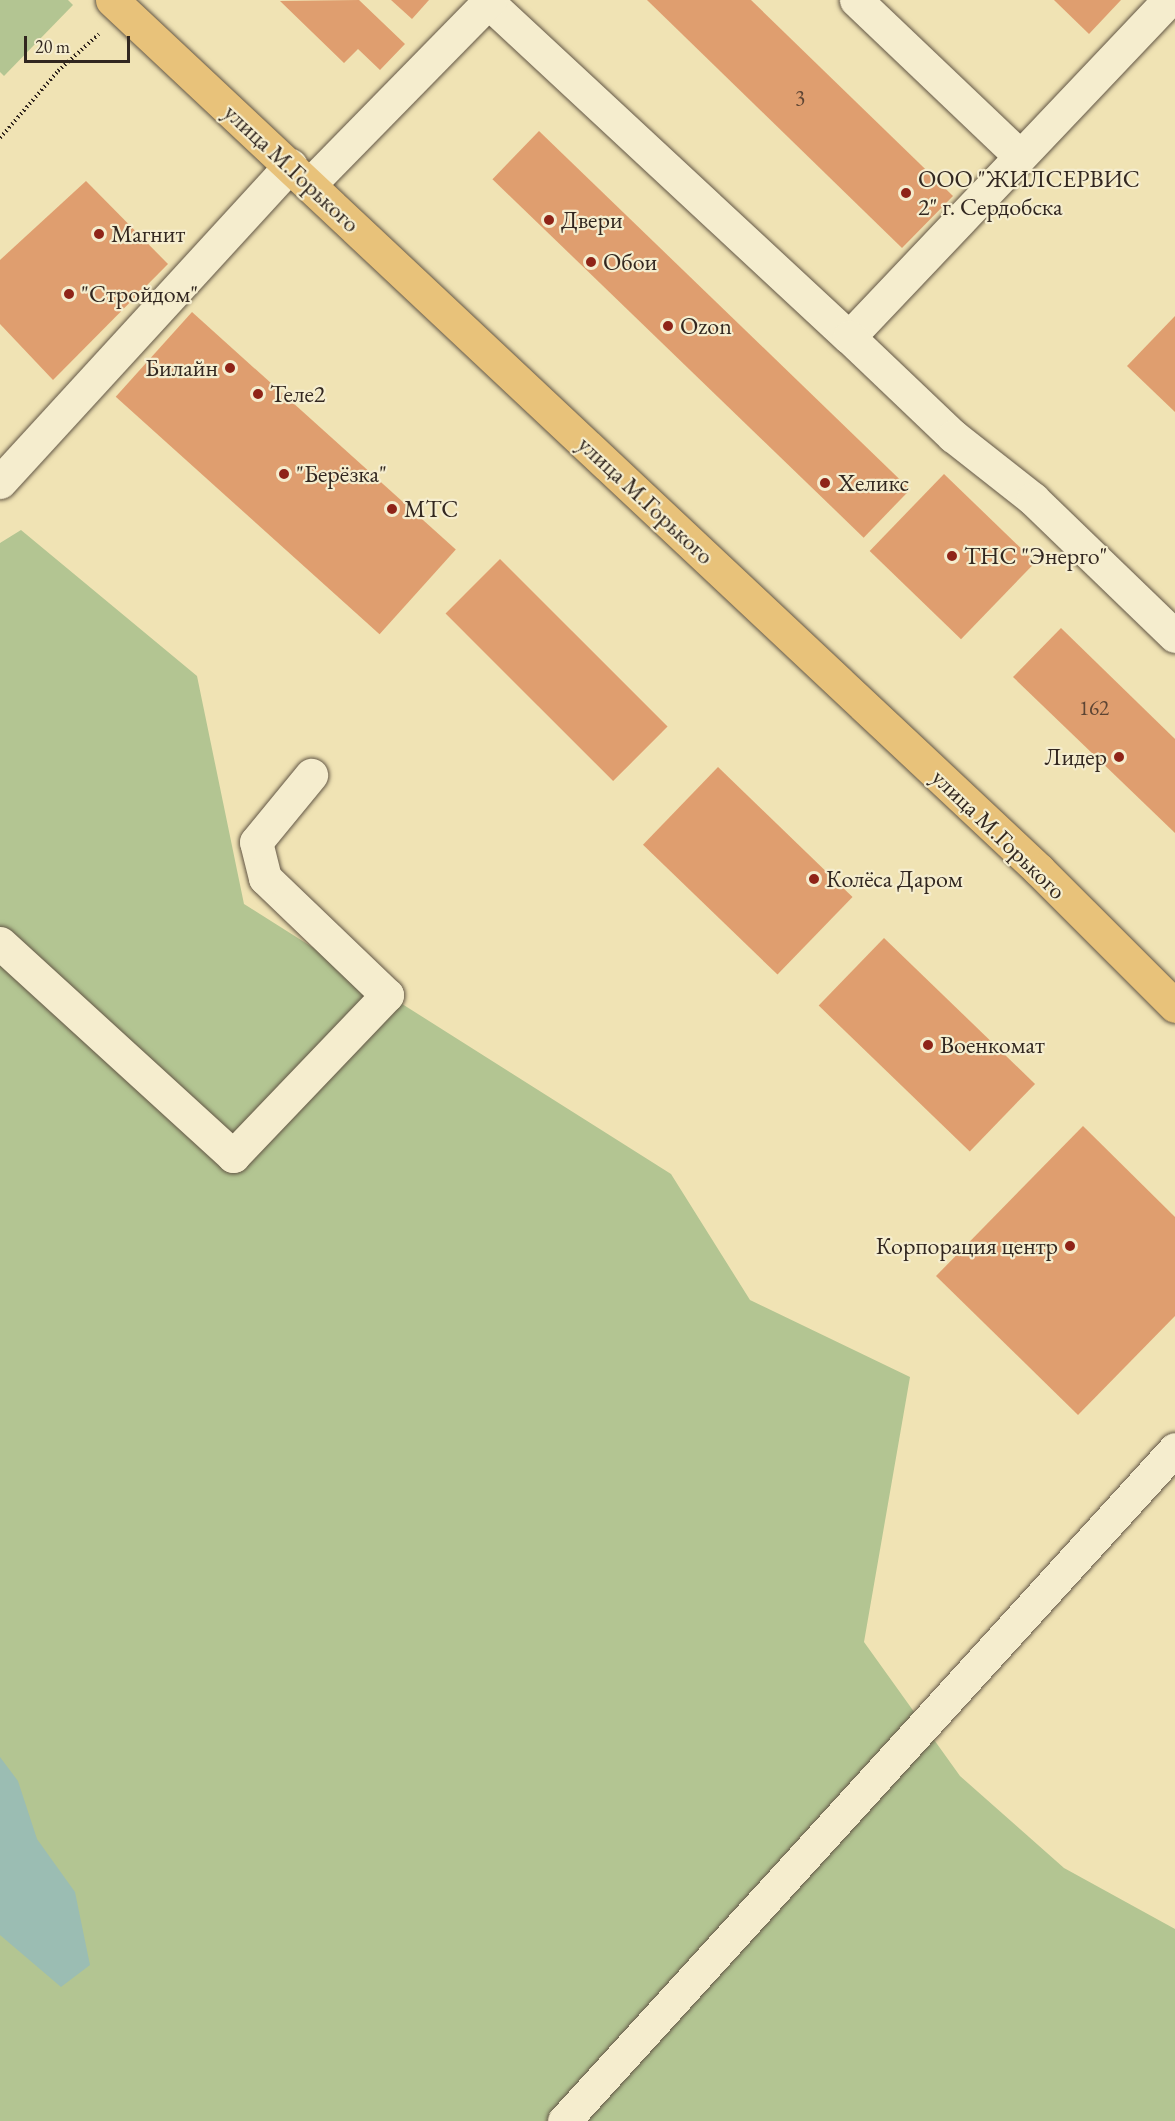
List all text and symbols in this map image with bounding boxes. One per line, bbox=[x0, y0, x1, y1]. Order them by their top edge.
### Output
scale bar bbox=[27, 24, 134, 62]
text: 20 m bbox=[35, 35, 70, 58]
house number: 3 bbox=[795, 85, 805, 111]
street label: улица М.Горького bbox=[218, 98, 366, 238]
place label: ООО "ЖИЛСЕРВИС 2" г. Сердобска bbox=[918, 165, 1140, 221]
marker: ООО "ЖИЛСЕРВИС 2" г. Сердобска bbox=[899, 186, 913, 200]
place label: Двери bbox=[561, 206, 623, 234]
marker: Двери bbox=[542, 213, 556, 227]
place label: Магнит bbox=[111, 220, 185, 248]
marker: Магнит bbox=[92, 227, 106, 241]
place label: Обои bbox=[603, 248, 657, 276]
marker: Обои bbox=[584, 255, 598, 269]
place label: "Стройдом" bbox=[81, 280, 198, 308]
marker: "Стройдом" bbox=[62, 287, 76, 301]
place label: Ozon bbox=[680, 312, 732, 340]
marker: Ozon bbox=[661, 319, 675, 333]
place label: Билайн bbox=[145, 354, 218, 382]
marker: Билайн bbox=[223, 361, 237, 375]
place label: Теле2 bbox=[270, 380, 325, 408]
marker: Теле2 bbox=[251, 387, 265, 401]
street label: улица М.Горького bbox=[572, 430, 720, 570]
place label: "Берёзка" bbox=[296, 460, 387, 488]
marker: "Берёзка" bbox=[277, 467, 291, 481]
place label: Хеликс bbox=[838, 469, 909, 497]
marker: Хеликс bbox=[816, 474, 834, 492]
place label: МТС bbox=[404, 495, 458, 523]
marker: МТС bbox=[385, 502, 399, 516]
place label: ТНС "Энерго" bbox=[964, 542, 1108, 570]
marker: ТНС "Энерго" bbox=[945, 549, 959, 563]
house number: 162 bbox=[1079, 695, 1109, 721]
place label: Лидер bbox=[1045, 743, 1107, 771]
marker: Лидер bbox=[1112, 750, 1126, 764]
street label: улица М.Горького bbox=[926, 763, 1072, 905]
place label: Колёса Даром bbox=[826, 865, 963, 893]
marker: Колёса Даром bbox=[807, 872, 821, 886]
place label: Военкомат bbox=[940, 1031, 1045, 1059]
marker: Военкомат bbox=[921, 1038, 935, 1052]
place label: Корпорация центр bbox=[876, 1232, 1058, 1260]
marker: Корпорация центр bbox=[1063, 1239, 1077, 1253]

